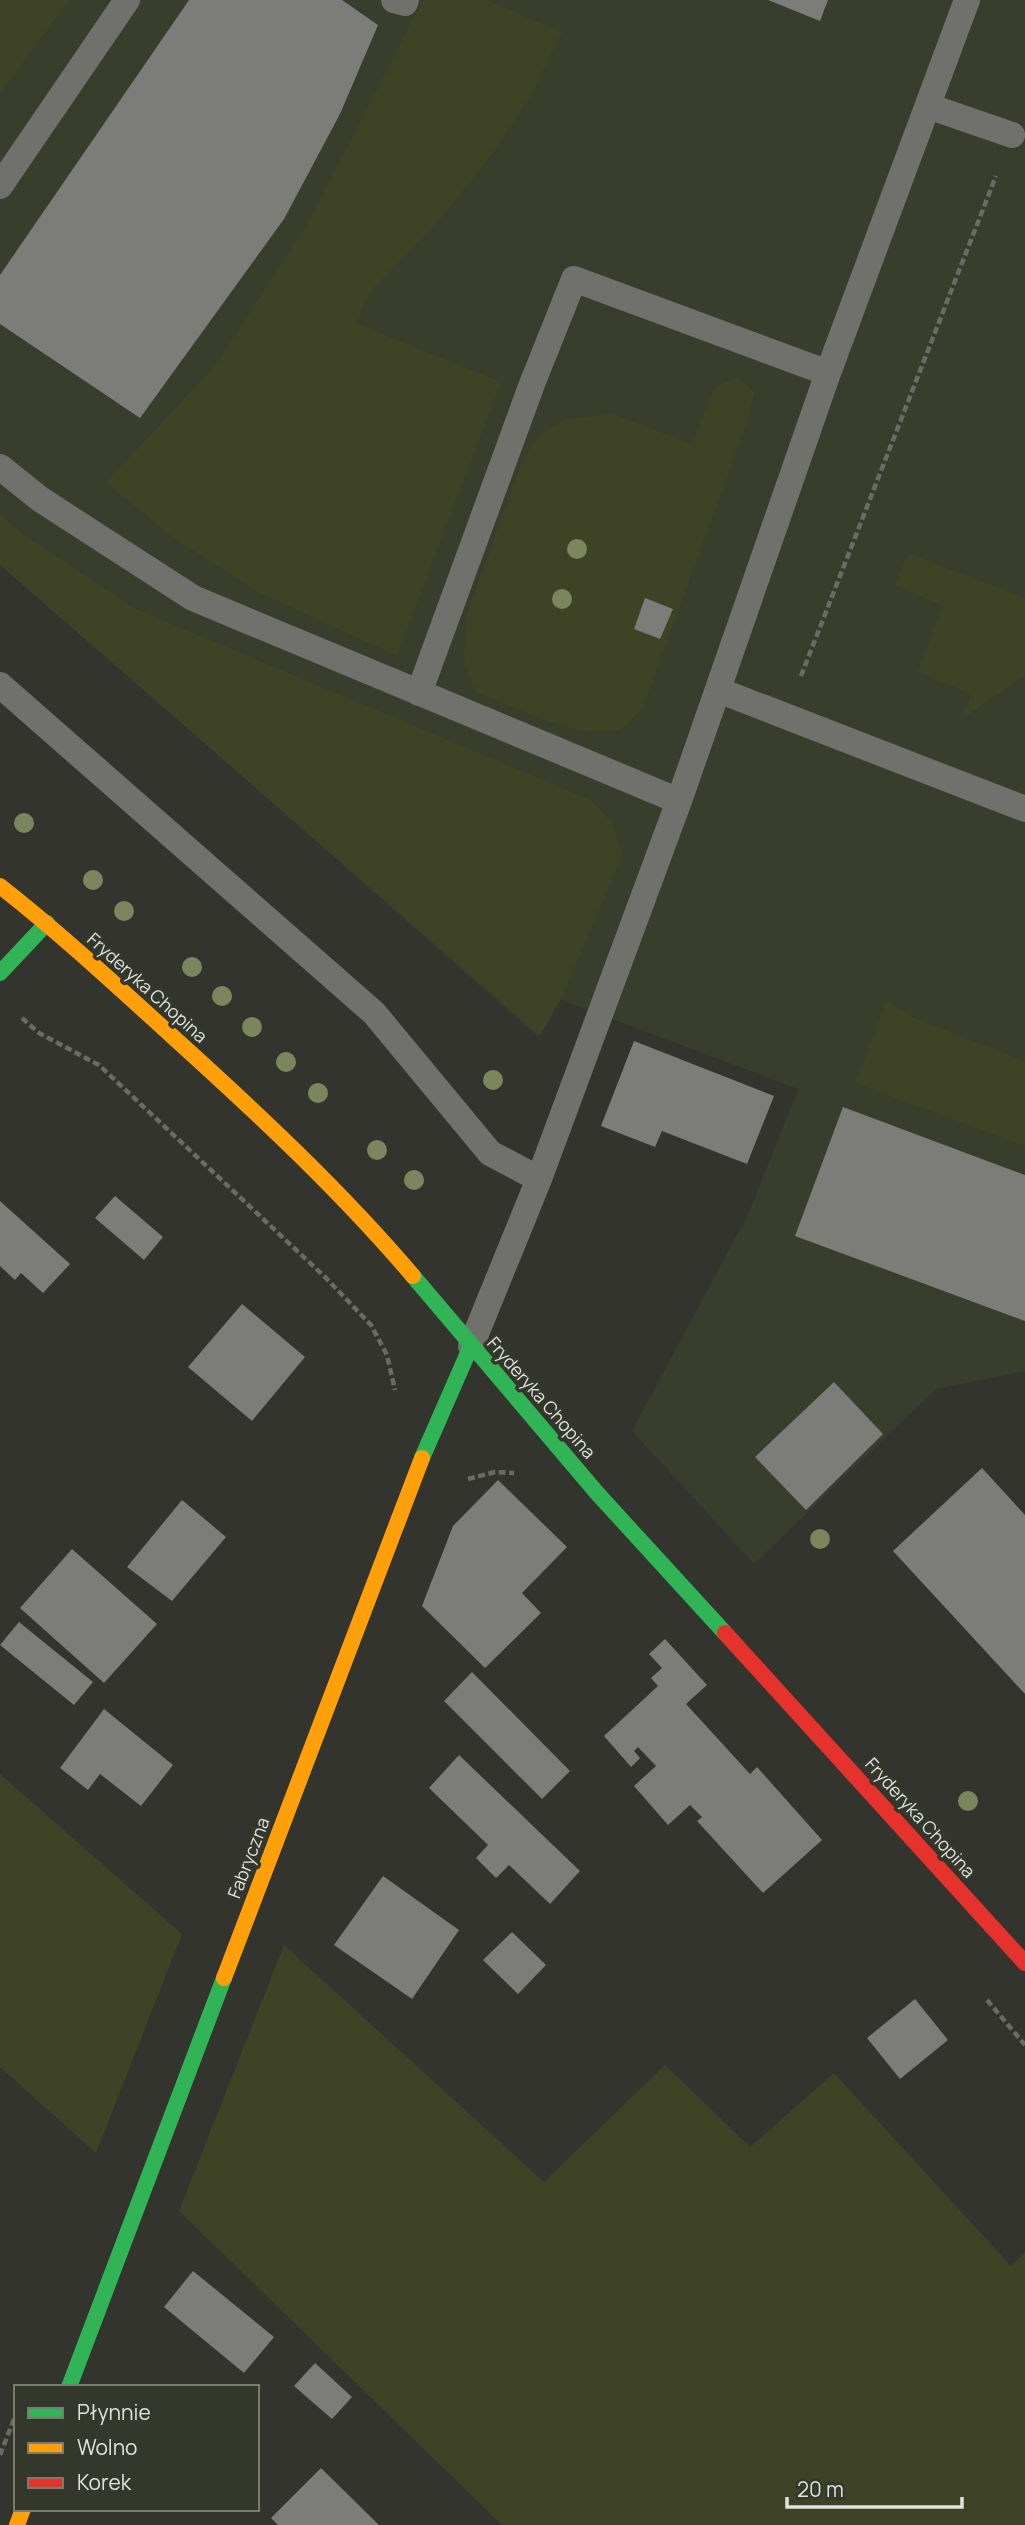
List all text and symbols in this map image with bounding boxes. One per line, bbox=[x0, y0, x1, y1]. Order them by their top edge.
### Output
street label: Fryderyka Chopina bbox=[82, 927, 213, 1048]
street label: Fryderyka Chopina bbox=[482, 1331, 601, 1463]
street label: Fryderyka Chopina bbox=[860, 1752, 981, 1883]
street label: Fabryczna bbox=[222, 1814, 275, 1902]
legend bbox=[14, 2385, 259, 2511]
text: Płynnie bbox=[77, 2398, 151, 2426]
text: Wolno bbox=[77, 2433, 138, 2461]
scale bar bbox=[787, 2466, 962, 2510]
text: Korek bbox=[77, 2468, 132, 2496]
text: 20 m bbox=[797, 2475, 844, 2503]

